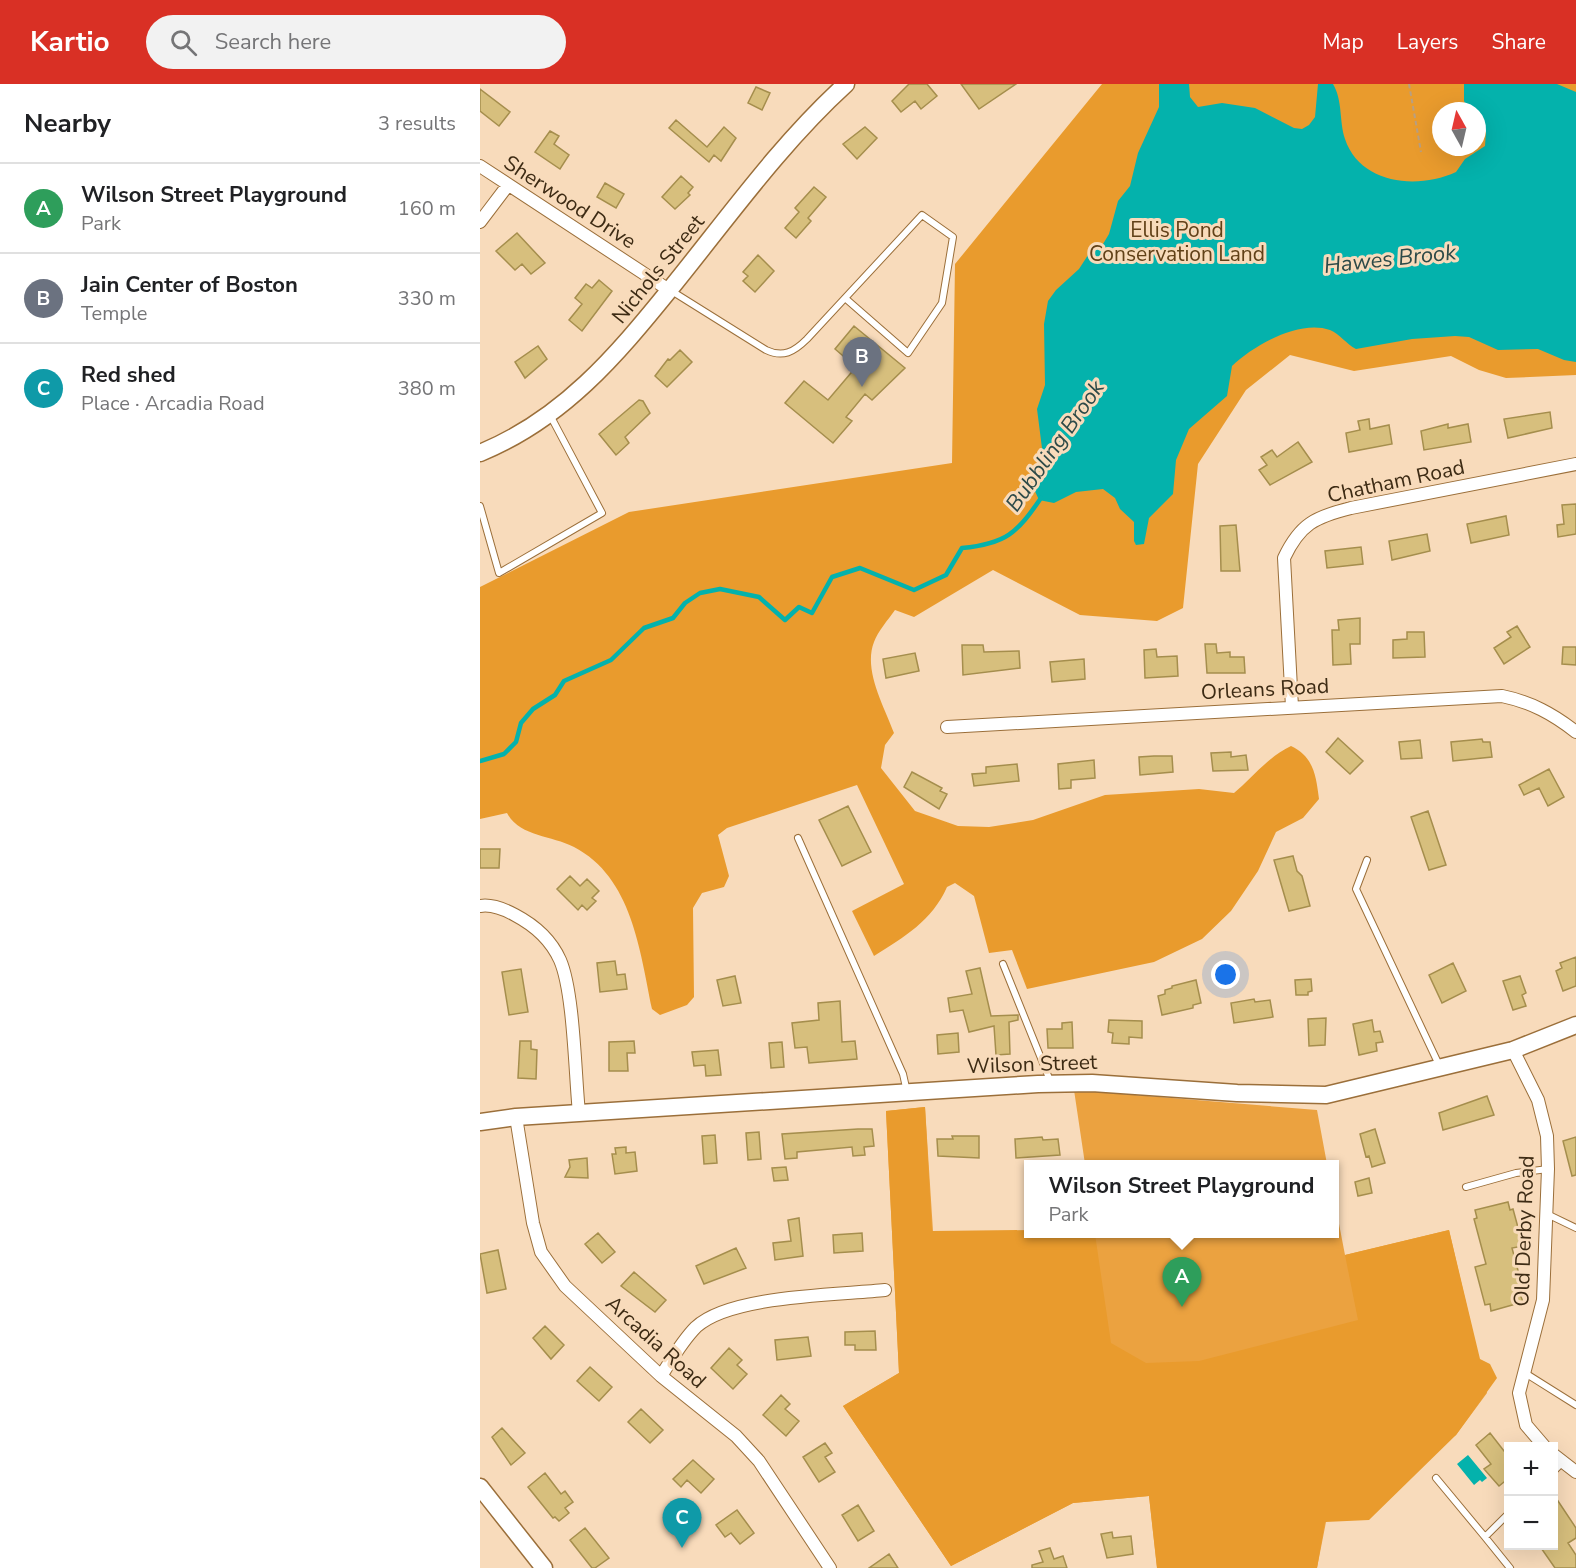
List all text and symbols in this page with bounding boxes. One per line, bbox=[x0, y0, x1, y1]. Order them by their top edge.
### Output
search box bbox=[146, 15, 566, 69]
text: Kartio bbox=[30, 23, 110, 61]
icon: search bbox=[167, 26, 200, 59]
text: Search here bbox=[215, 27, 331, 57]
text: Map bbox=[1322, 28, 1364, 56]
text: Layers bbox=[1397, 28, 1458, 56]
text: Share bbox=[1491, 28, 1546, 56]
north arrow bbox=[1432, 102, 1486, 156]
text: Nearby bbox=[24, 106, 111, 141]
text: 3 results bbox=[378, 110, 456, 137]
street label: Sherwood Drive bbox=[498, 149, 642, 255]
text: Wilson Street Playground bbox=[81, 180, 347, 210]
text: A bbox=[36, 195, 51, 222]
text: 160 m bbox=[398, 195, 456, 222]
street label: Nichols Street bbox=[605, 208, 711, 329]
text: Park bbox=[81, 210, 121, 237]
park label: Ellis Pond Conservation Land bbox=[1089, 216, 1265, 268]
water label: Hawes Brook bbox=[1322, 237, 1459, 281]
text: Jain Center of Boston bbox=[81, 270, 298, 300]
text: B bbox=[37, 285, 50, 312]
text: 330 m bbox=[398, 285, 456, 312]
text: Temple bbox=[81, 300, 147, 327]
pin: B bbox=[842, 338, 881, 387]
text: Red shed bbox=[81, 360, 176, 390]
water label: Bubbling Brook bbox=[999, 374, 1112, 518]
text: C bbox=[37, 375, 50, 402]
text: 380 m bbox=[398, 375, 456, 402]
text: Place · Arcadia Road bbox=[81, 390, 265, 417]
street label: Chatham Road bbox=[1325, 453, 1467, 509]
street label: Orleans Road bbox=[1200, 672, 1330, 706]
your location bbox=[1211, 960, 1240, 989]
street label: Wilson Street bbox=[966, 1048, 1098, 1080]
street label: Old Derby Road bbox=[1507, 1155, 1541, 1307]
popup bbox=[1024, 1160, 1339, 1238]
text: Wilson Street Playground bbox=[1049, 1171, 1314, 1201]
text: Park bbox=[1049, 1201, 1088, 1228]
pin: A bbox=[1162, 1258, 1202, 1307]
street label: Arcadia Road bbox=[600, 1289, 712, 1395]
map controls bbox=[1504, 1442, 1558, 1550]
button: + bbox=[1504, 1442, 1558, 1496]
button: − bbox=[1504, 1496, 1558, 1550]
pin: C bbox=[662, 1498, 702, 1548]

